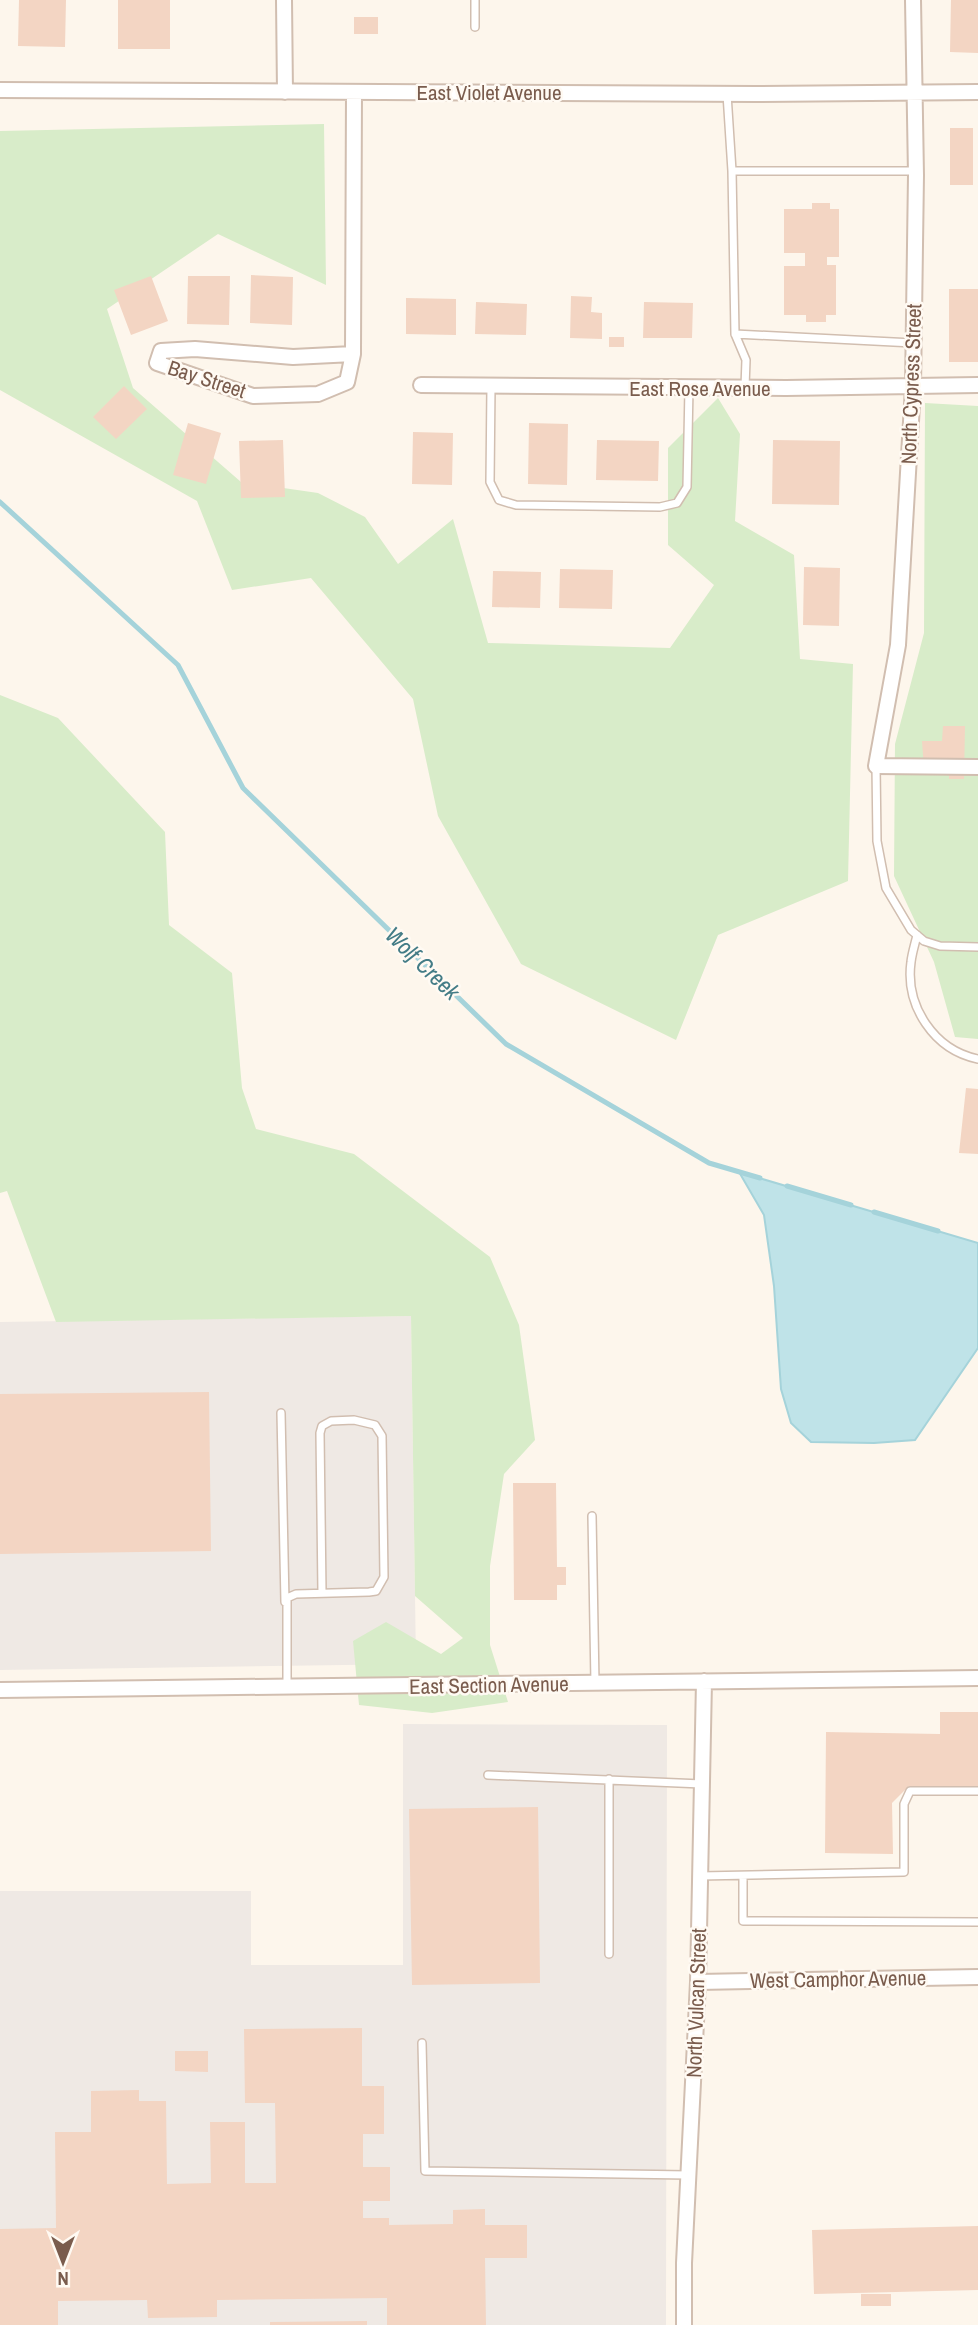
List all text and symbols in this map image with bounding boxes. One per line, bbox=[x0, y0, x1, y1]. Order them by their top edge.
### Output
street label: East Violet Avenue bbox=[417, 78, 561, 107]
street label: North Cypress Street bbox=[894, 303, 928, 465]
street label: Bay Street bbox=[164, 353, 250, 405]
street label: East Rose Avenue bbox=[629, 374, 771, 403]
water label: Wolf Creek bbox=[379, 920, 468, 1007]
street label: East Section Avenue bbox=[409, 1669, 569, 1701]
street label: North Vulcan Street bbox=[679, 1928, 713, 2078]
street label: West Camphor Avenue bbox=[750, 1963, 926, 1995]
north arrow bbox=[28, 2227, 98, 2297]
text: N bbox=[57, 2266, 69, 2292]

